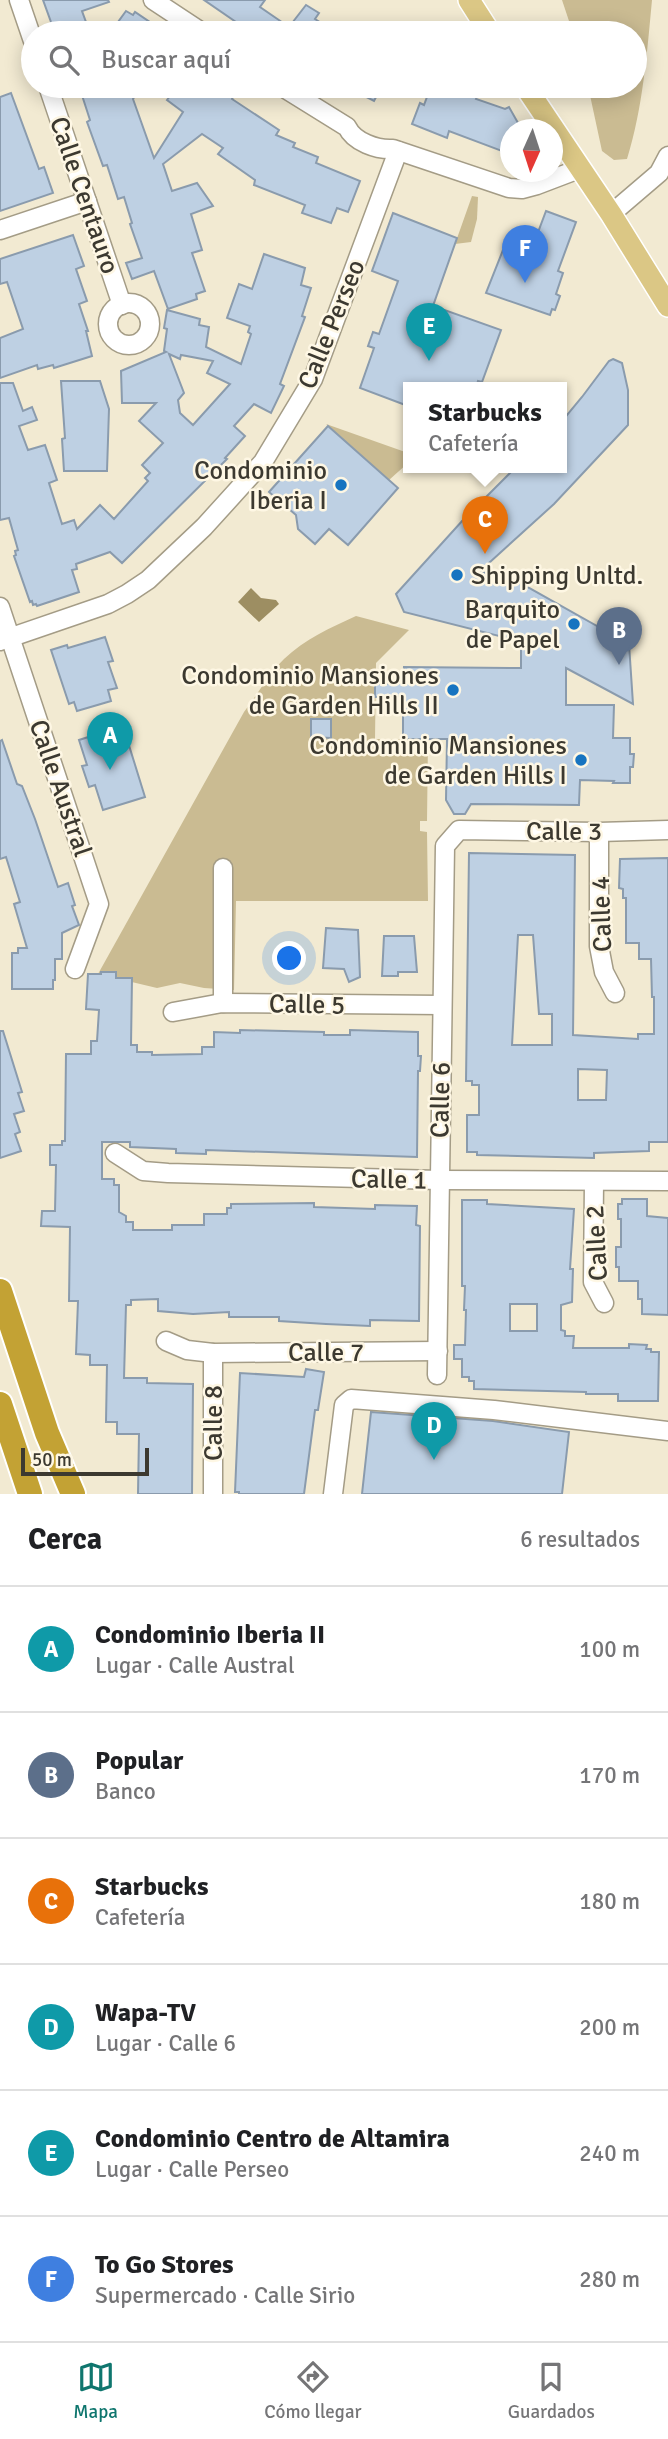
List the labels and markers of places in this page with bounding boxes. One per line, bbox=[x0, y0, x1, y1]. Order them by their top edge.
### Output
pin: F bbox=[502, 225, 548, 283]
pin: E bbox=[406, 303, 452, 361]
place label: Condominio Iberia I bbox=[194, 455, 327, 517]
marker: Condominio Iberia I bbox=[333, 477, 349, 493]
pin: C bbox=[462, 496, 508, 554]
place label: Shipping Unltd. bbox=[471, 560, 643, 592]
marker: Shipping Unltd. bbox=[449, 567, 465, 583]
place label: Barquito de Papel bbox=[465, 594, 560, 656]
pin: B bbox=[596, 607, 642, 665]
marker: Barquito de Papel bbox=[566, 616, 582, 632]
place label: Condominio Mansiones de Garden Hills II bbox=[181, 660, 439, 722]
marker: Condominio Mansiones de Garden Hills II bbox=[445, 682, 461, 698]
pin: A bbox=[87, 712, 133, 770]
place label: Condominio Mansiones de Garden Hills I bbox=[309, 730, 567, 792]
marker: Condominio Mansiones de Garden Hills I bbox=[573, 752, 589, 768]
pin: D bbox=[411, 1402, 457, 1460]

